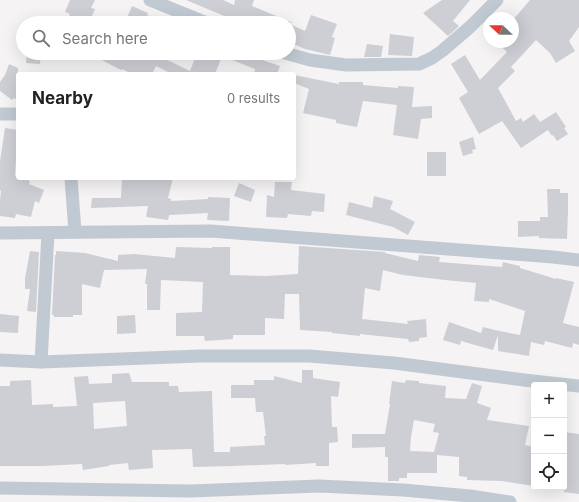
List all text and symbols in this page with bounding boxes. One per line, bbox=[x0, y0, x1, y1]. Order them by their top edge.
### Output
north arrow bbox=[483, 12, 519, 48]
search box bbox=[16, 16, 296, 60]
icon: search bbox=[30, 27, 52, 49]
text: Search here bbox=[62, 29, 148, 48]
text: Nearby bbox=[32, 88, 93, 108]
text: 0 results bbox=[227, 90, 280, 106]
map controls bbox=[531, 382, 567, 490]
button: + bbox=[531, 382, 567, 418]
button: − bbox=[531, 418, 567, 454]
button: locate bbox=[531, 454, 567, 490]

